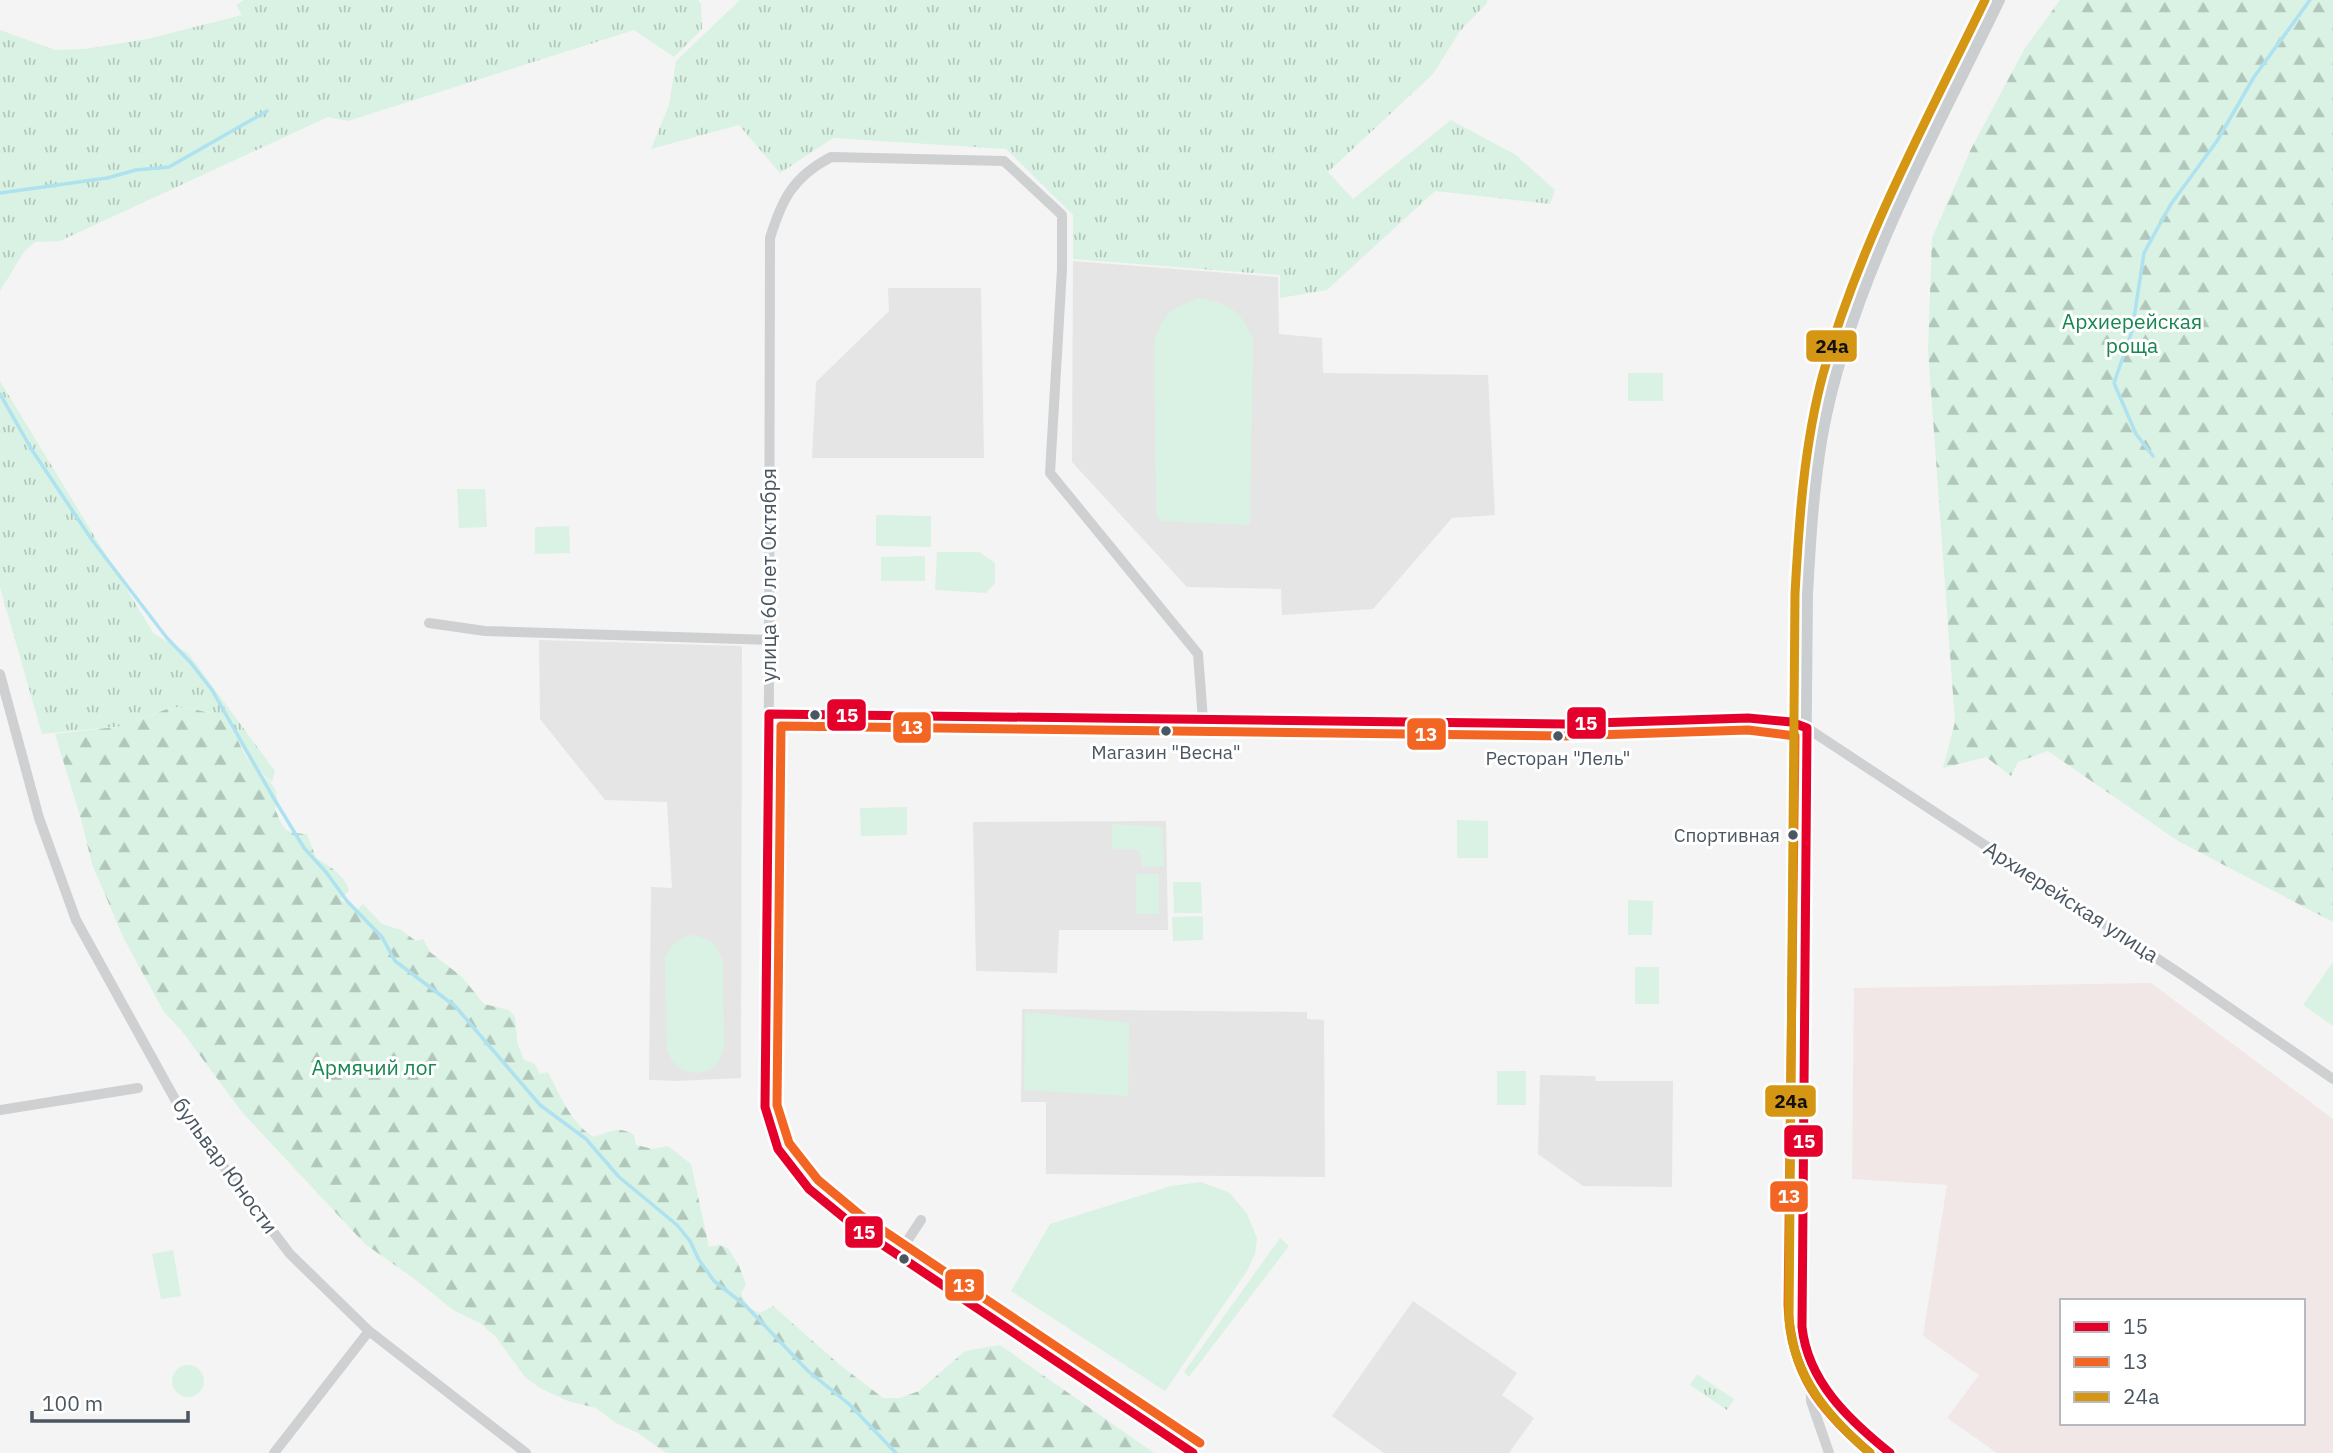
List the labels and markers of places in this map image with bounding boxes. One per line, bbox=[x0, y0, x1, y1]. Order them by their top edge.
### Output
unlabelled marker bbox=[808, 708, 822, 722]
marker: Магазин "Весна" bbox=[1159, 724, 1173, 738]
marker: Ресторан "Лель" bbox=[1551, 729, 1565, 743]
place label: Магазин "Весна" bbox=[1091, 740, 1241, 764]
place label: Ресторан "Лель" bbox=[1486, 746, 1630, 770]
place label: Спортивная bbox=[1674, 823, 1780, 847]
marker: Спортивная bbox=[1786, 828, 1800, 842]
unlabelled marker bbox=[897, 1252, 911, 1266]

